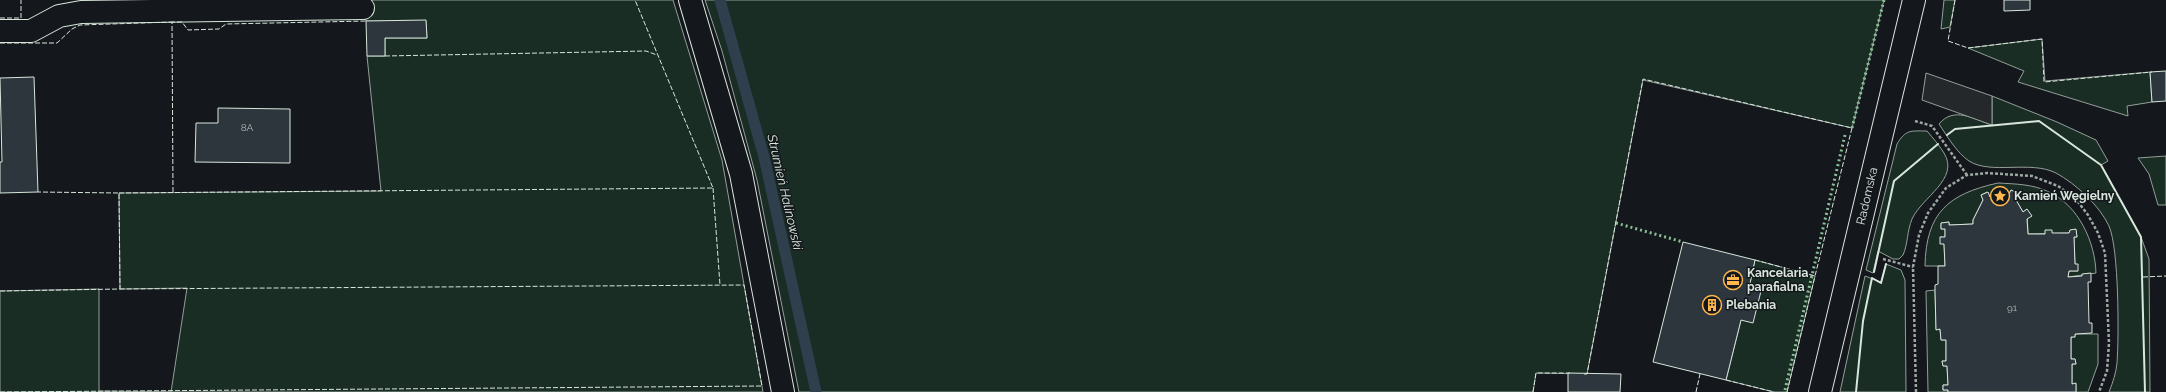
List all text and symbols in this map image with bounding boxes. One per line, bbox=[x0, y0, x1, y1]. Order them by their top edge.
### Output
house number: 8A bbox=[241, 122, 254, 133]
water label: Strumień Halinowski bbox=[764, 132, 806, 253]
street label: Radomska bbox=[1854, 166, 1880, 226]
place icon: Kamień Węgielny bbox=[1989, 185, 2011, 207]
place label: Kamień Węgielny bbox=[2014, 189, 2115, 203]
place label: Kancelaria parafialna bbox=[1747, 266, 1808, 294]
office icon: Kancelaria parafialna bbox=[1722, 269, 1744, 291]
building icon: Plebania bbox=[1701, 294, 1723, 316]
place label: Plebania bbox=[1726, 298, 1776, 312]
house number: 91 bbox=[2007, 302, 2018, 313]

